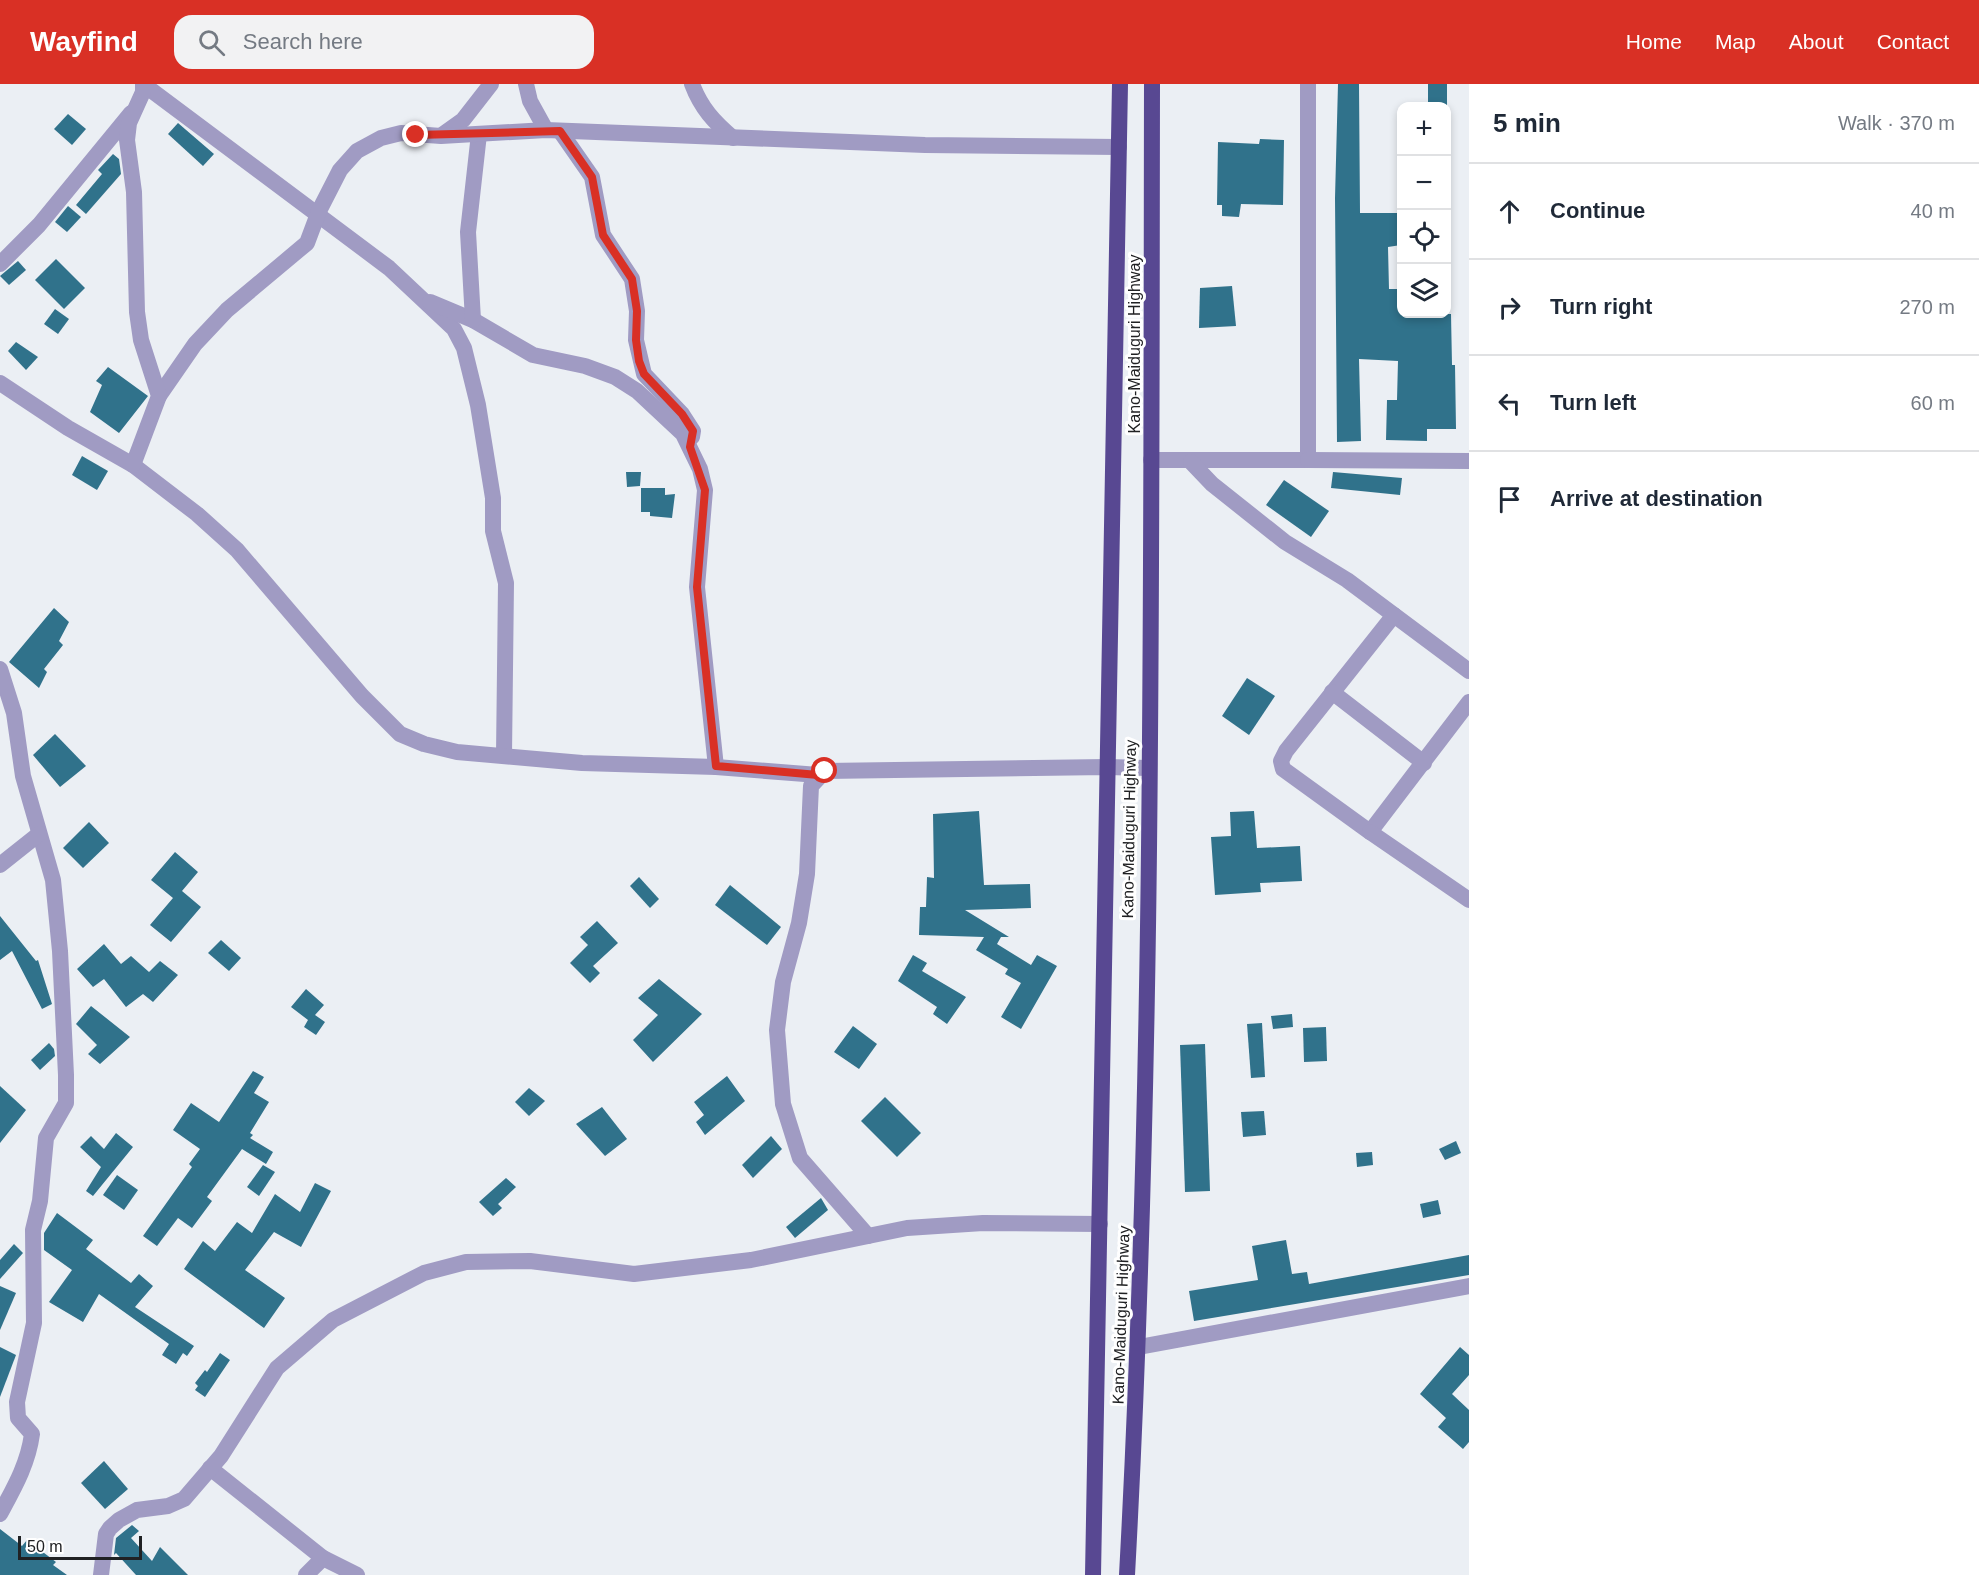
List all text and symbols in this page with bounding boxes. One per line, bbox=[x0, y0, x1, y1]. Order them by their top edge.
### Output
search box bbox=[174, 15, 594, 69]
text: Wayfind bbox=[30, 26, 138, 57]
icon: search bbox=[195, 26, 228, 59]
text: Search here bbox=[243, 29, 363, 54]
text: Home bbox=[1626, 30, 1682, 53]
text: Map bbox=[1715, 30, 1756, 53]
text: About bbox=[1789, 30, 1844, 53]
text: Contact bbox=[1877, 30, 1949, 53]
map controls bbox=[1397, 102, 1451, 318]
button: + bbox=[1397, 102, 1451, 156]
text: 5 min bbox=[1493, 108, 1561, 138]
text: Walk · 370 m bbox=[1838, 112, 1955, 134]
route end bbox=[402, 121, 428, 147]
button: − bbox=[1397, 156, 1451, 210]
icon: ahead bbox=[1493, 195, 1526, 228]
text: Continue bbox=[1550, 198, 1645, 223]
text: 40 m bbox=[1911, 200, 1955, 222]
button: locate bbox=[1397, 210, 1451, 264]
street label: Kano-Maiduguri Highway bbox=[1126, 255, 1143, 433]
button: layers bbox=[1397, 264, 1451, 318]
icon: right bbox=[1493, 291, 1526, 324]
text: Turn right bbox=[1550, 294, 1652, 319]
text: 270 m bbox=[1899, 296, 1955, 318]
icon: left bbox=[1493, 387, 1526, 420]
text: Turn left bbox=[1550, 390, 1636, 415]
text: 60 m bbox=[1911, 392, 1955, 414]
icon: arrive bbox=[1493, 483, 1526, 516]
text: Arrive at destination bbox=[1550, 486, 1763, 511]
street label: Kano-Maiduguri Highway bbox=[1119, 739, 1139, 919]
route start bbox=[811, 757, 837, 783]
street label: Kano-Maiduguri Highway bbox=[1109, 1225, 1133, 1405]
scale bar bbox=[18, 1533, 142, 1560]
text: 50 m bbox=[27, 1538, 63, 1555]

